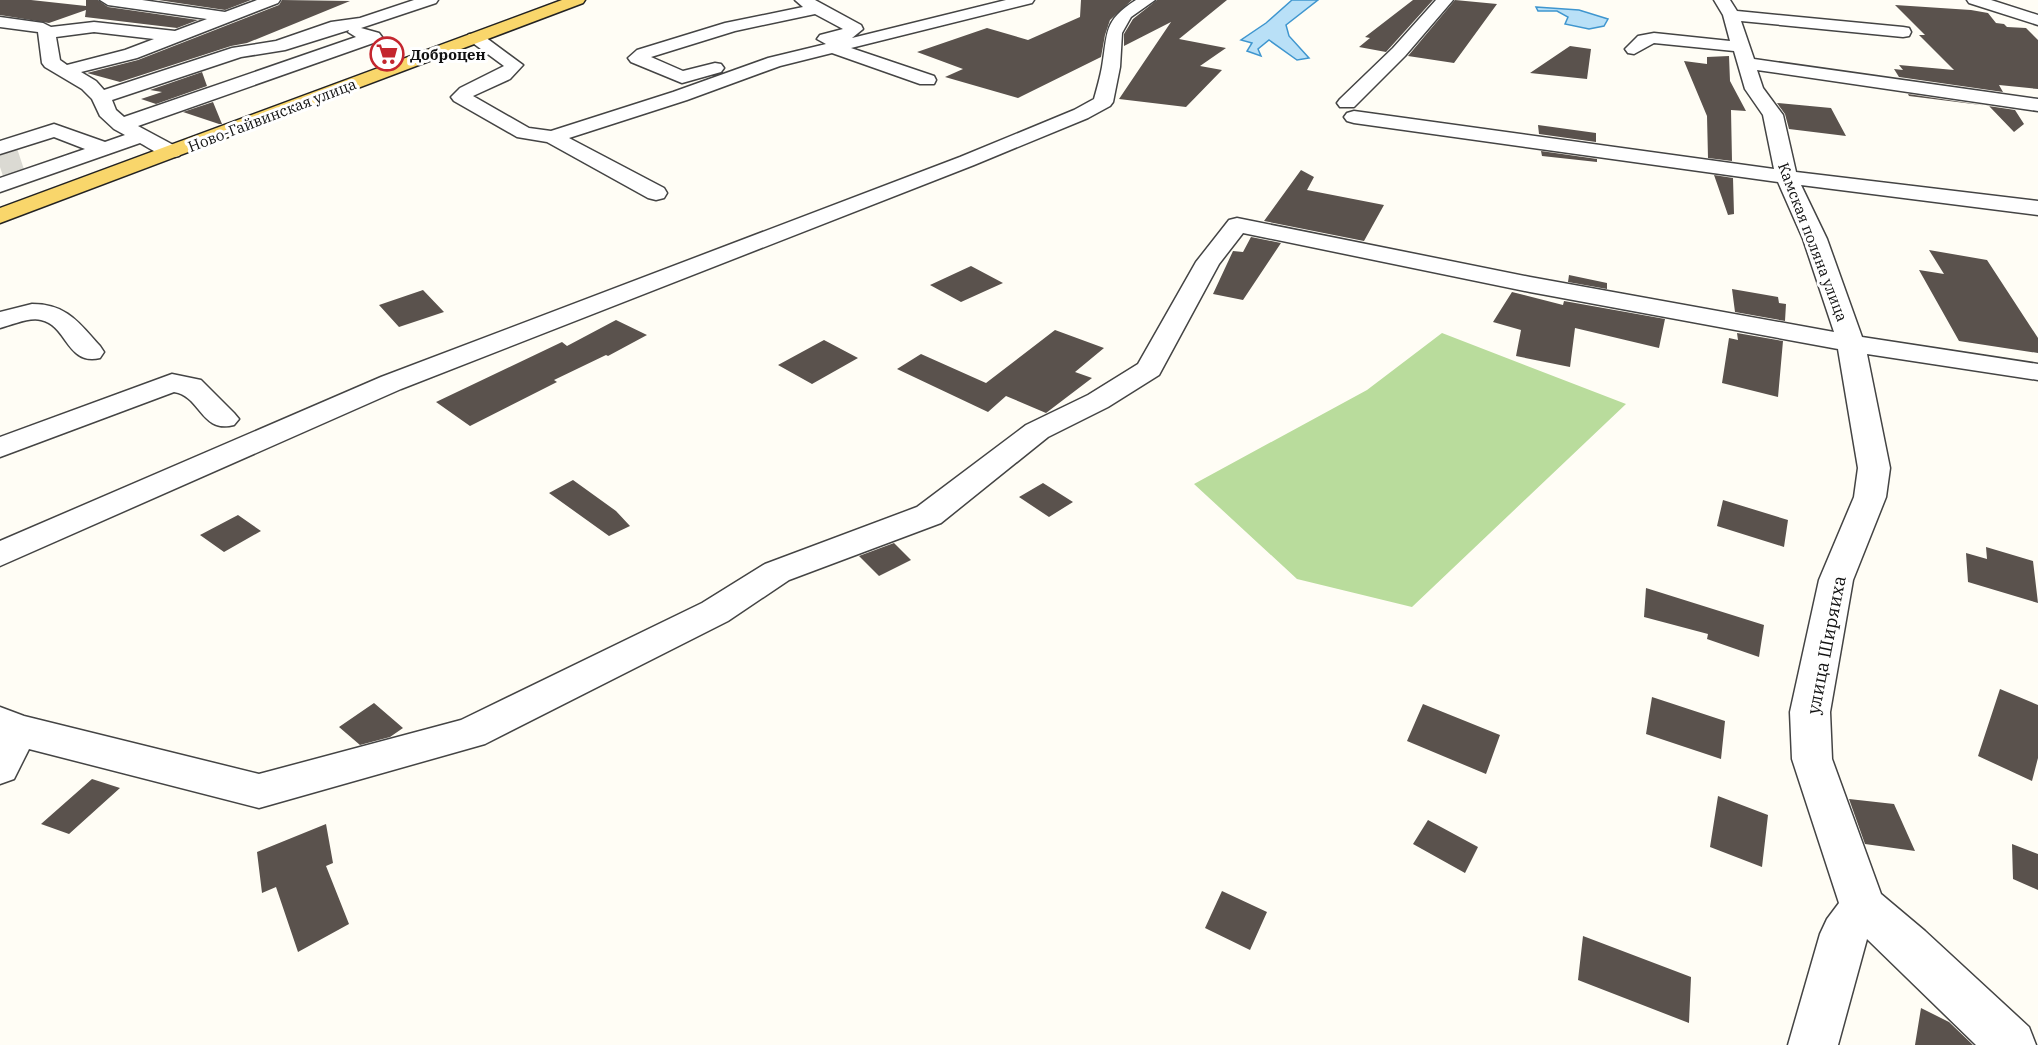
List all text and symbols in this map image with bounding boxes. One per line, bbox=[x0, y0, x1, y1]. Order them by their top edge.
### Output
supermarket icon: Доброцен bbox=[369, 36, 405, 72]
place label: Доброцен bbox=[410, 45, 486, 64]
street label: Ново-Гайвинская улица bbox=[185, 74, 359, 156]
street label: Камская поляна улица bbox=[1774, 160, 1852, 324]
street label: улица Ширяиха bbox=[1801, 574, 1851, 716]

